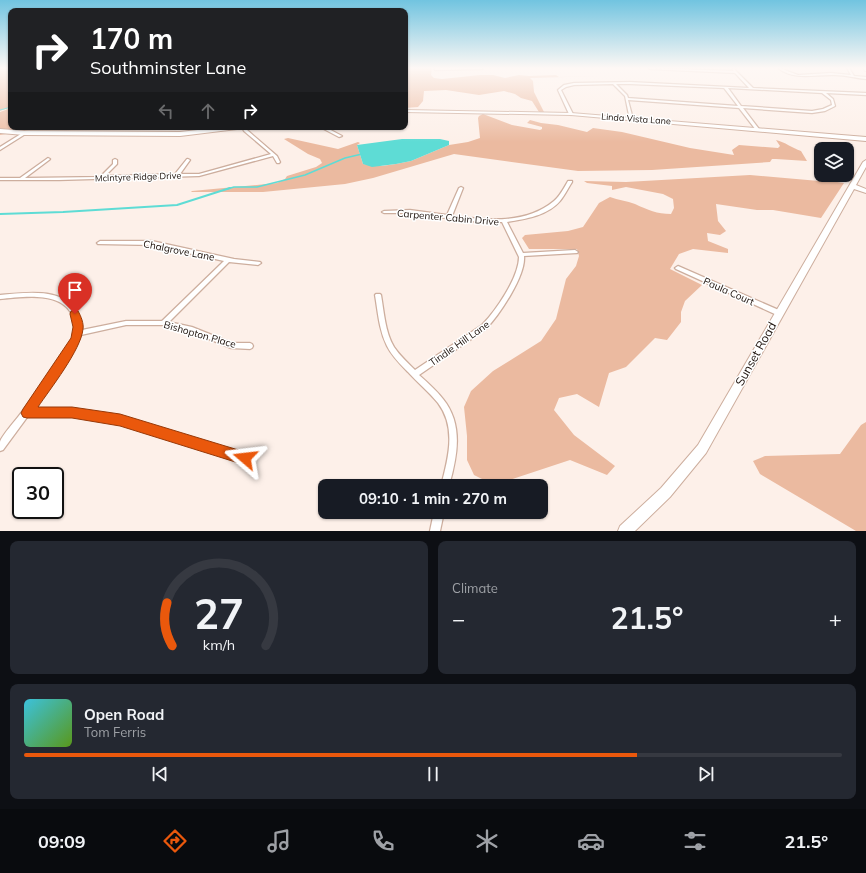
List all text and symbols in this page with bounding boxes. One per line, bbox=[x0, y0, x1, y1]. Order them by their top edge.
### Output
text: 170 m bbox=[90, 21, 173, 56]
icon: right bbox=[24, 24, 76, 76]
text: Southminster Lane bbox=[90, 56, 246, 79]
icon: left bbox=[155, 100, 177, 122]
icon: ahead bbox=[197, 100, 219, 122]
icon: right bbox=[239, 100, 261, 122]
street label: Linda Vista Lane bbox=[601, 111, 671, 126]
map controls bbox=[814, 142, 854, 182]
button: layers bbox=[814, 142, 854, 182]
street label: McIntyre Ridge Drive bbox=[95, 169, 181, 185]
street label: Carpenter Cabin Drive bbox=[396, 207, 500, 228]
street label: Chalgrove Lane bbox=[142, 237, 216, 264]
pin bbox=[58, 273, 92, 314]
street label: Paula Court bbox=[701, 274, 757, 309]
icon: arrive bbox=[64, 279, 86, 301]
street label: Bishopton Place bbox=[162, 318, 237, 351]
street label: Tindle Hill Lane bbox=[427, 318, 492, 369]
street label: Sunset Road bbox=[732, 319, 779, 388]
position arrow bbox=[224, 437, 266, 479]
speed limit sign: 30 bbox=[12, 467, 64, 519]
text: 09:10 · 1 min · 270 m bbox=[359, 489, 507, 508]
text: Climate bbox=[452, 580, 498, 596]
text: 27 bbox=[194, 586, 244, 638]
text: 21.5° bbox=[611, 599, 683, 637]
text: − bbox=[452, 605, 465, 633]
text: + bbox=[829, 605, 842, 633]
text: km/h bbox=[203, 635, 235, 653]
text: Open Road bbox=[84, 705, 164, 724]
text: Tom Ferris bbox=[84, 724, 146, 740]
icon: previous bbox=[149, 763, 171, 785]
icon: pause bbox=[422, 763, 444, 785]
icon: next bbox=[695, 763, 717, 785]
icon: directions bbox=[161, 827, 189, 855]
icon: music bbox=[265, 827, 293, 855]
icon: phone bbox=[369, 827, 397, 855]
icon: climate bbox=[473, 827, 501, 855]
icon: car bbox=[577, 827, 605, 855]
icon: filters bbox=[681, 827, 709, 855]
text: 09:09 bbox=[38, 830, 86, 853]
text: 21.5° bbox=[784, 830, 828, 853]

